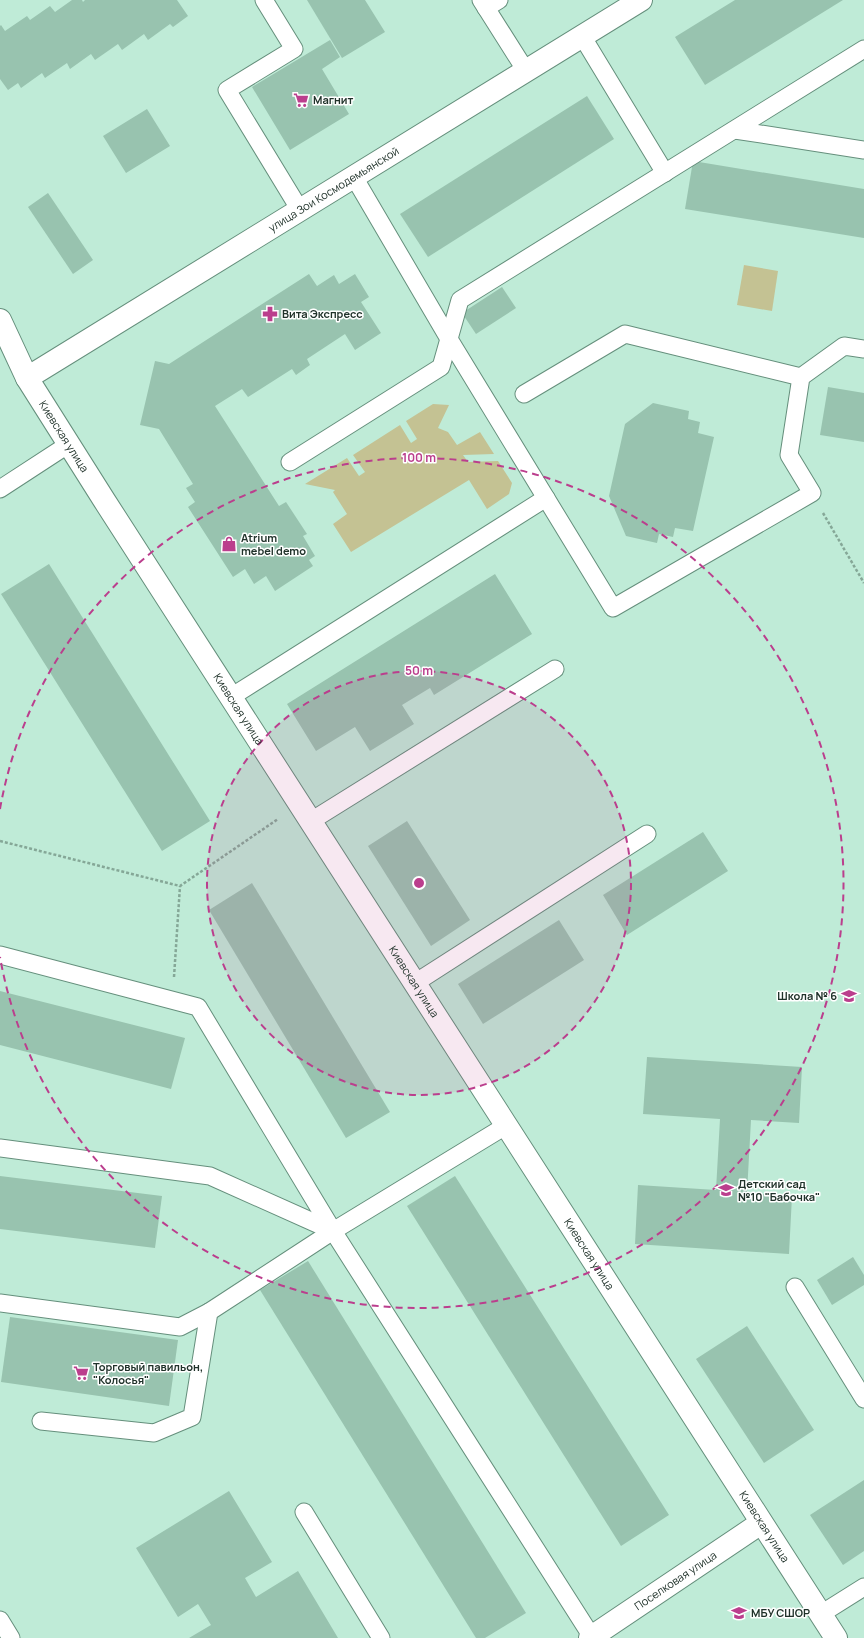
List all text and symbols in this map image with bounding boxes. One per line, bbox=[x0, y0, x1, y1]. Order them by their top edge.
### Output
supermarket icon: Магнит bbox=[292, 91, 310, 109]
place label: Магнит bbox=[313, 92, 354, 107]
street label: улица Зои Космодемьянской bbox=[265, 143, 401, 235]
pharmacy icon: Вита Экспресс bbox=[261, 305, 279, 323]
place label: Вита Экспресс bbox=[282, 306, 363, 321]
street label: Киевская улица bbox=[36, 397, 93, 475]
text: 100 m bbox=[402, 449, 436, 466]
place label: Atrium mebel demo bbox=[241, 530, 306, 558]
shop icon: Atrium mebel demo bbox=[220, 535, 238, 553]
text: 50 m bbox=[405, 662, 433, 679]
street label: Киевская улица bbox=[210, 670, 268, 748]
centre of rings bbox=[412, 876, 426, 890]
street label: Киевская улица bbox=[386, 943, 443, 1020]
school or university icon: Школа № 6 bbox=[840, 987, 858, 1005]
place label: Школа № 6 bbox=[777, 988, 837, 1003]
place label: Детский сад №10 "Бабочка" bbox=[738, 1176, 820, 1204]
school or university icon: Детский сад №10 "Бабочка" bbox=[717, 1181, 735, 1199]
street label: Киевская улица bbox=[561, 1215, 618, 1293]
place label: Торговый павильон, "Колосья" bbox=[93, 1359, 203, 1387]
supermarket icon: Торговый павильон, "Колосья" bbox=[72, 1364, 90, 1382]
street label: Киевская улица bbox=[736, 1488, 793, 1565]
street label: Поселковая улица bbox=[631, 1547, 719, 1613]
school or university icon: МБУ СШОР bbox=[730, 1604, 748, 1622]
place label: МБУ СШОР bbox=[751, 1605, 810, 1620]

